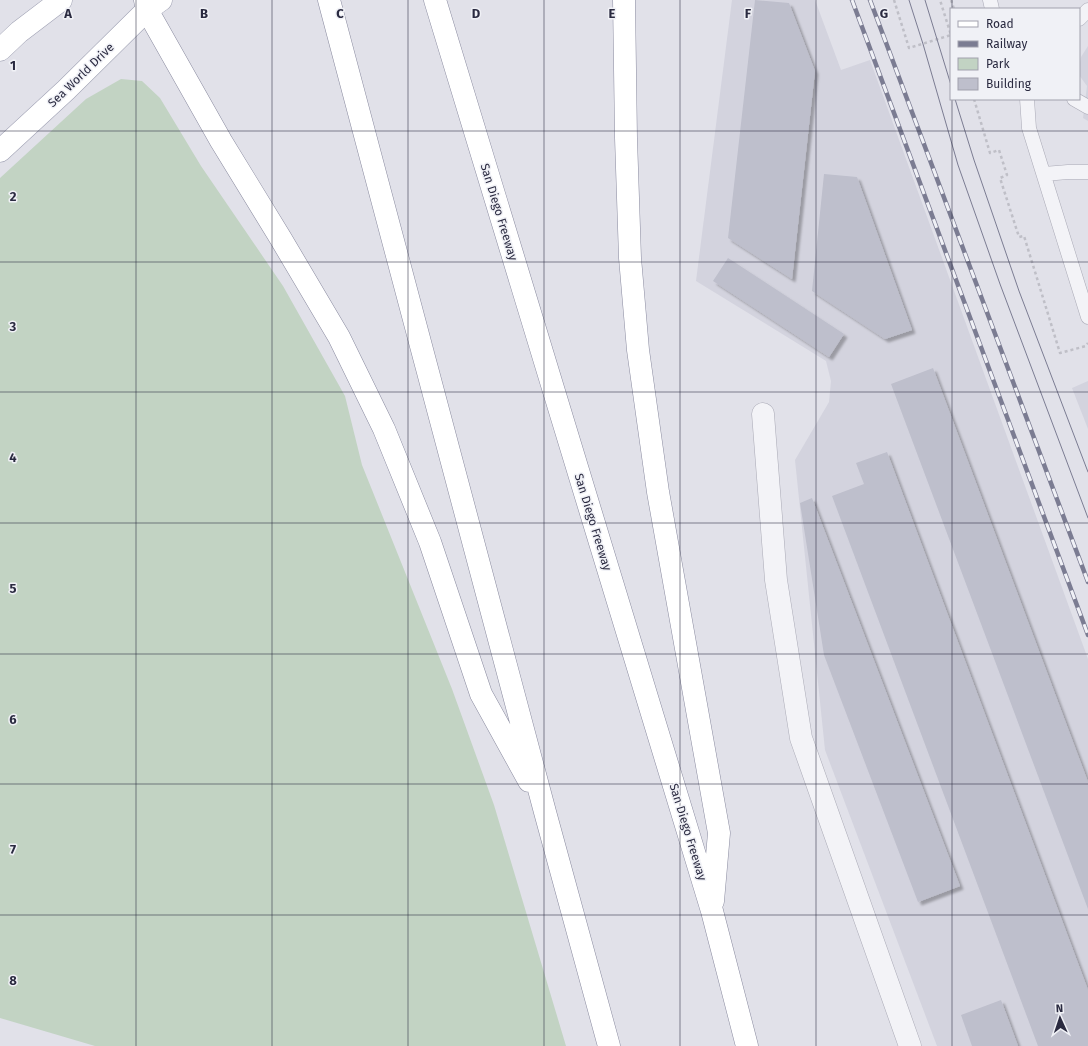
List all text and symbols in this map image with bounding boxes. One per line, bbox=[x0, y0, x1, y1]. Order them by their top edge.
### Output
text: A bbox=[63, 6, 72, 21]
text: B bbox=[200, 6, 208, 21]
text: C bbox=[336, 6, 344, 21]
text: D bbox=[472, 6, 481, 21]
text: E bbox=[609, 6, 616, 21]
text: F bbox=[745, 6, 752, 21]
text: G bbox=[880, 6, 888, 21]
legend bbox=[950, 8, 1080, 100]
text: Road bbox=[986, 17, 1014, 31]
text: Railway bbox=[986, 37, 1027, 51]
street label: Sea World Drive bbox=[45, 40, 117, 110]
text: Park bbox=[986, 57, 1010, 71]
text: 1 bbox=[10, 58, 16, 73]
text: Building bbox=[986, 77, 1032, 91]
street label: San Diego Freeway bbox=[478, 162, 520, 262]
text: 2 bbox=[10, 189, 17, 204]
text: 3 bbox=[9, 319, 17, 334]
text: 4 bbox=[9, 450, 17, 465]
street label: San Diego Freeway bbox=[572, 472, 614, 572]
text: 5 bbox=[10, 581, 17, 596]
text: 6 bbox=[9, 712, 17, 727]
street label: San Diego Freeway bbox=[667, 782, 709, 882]
text: 7 bbox=[10, 842, 16, 857]
text: 8 bbox=[9, 973, 17, 988]
north arrow bbox=[1040, 998, 1080, 1038]
text: N bbox=[1056, 1002, 1063, 1015]

